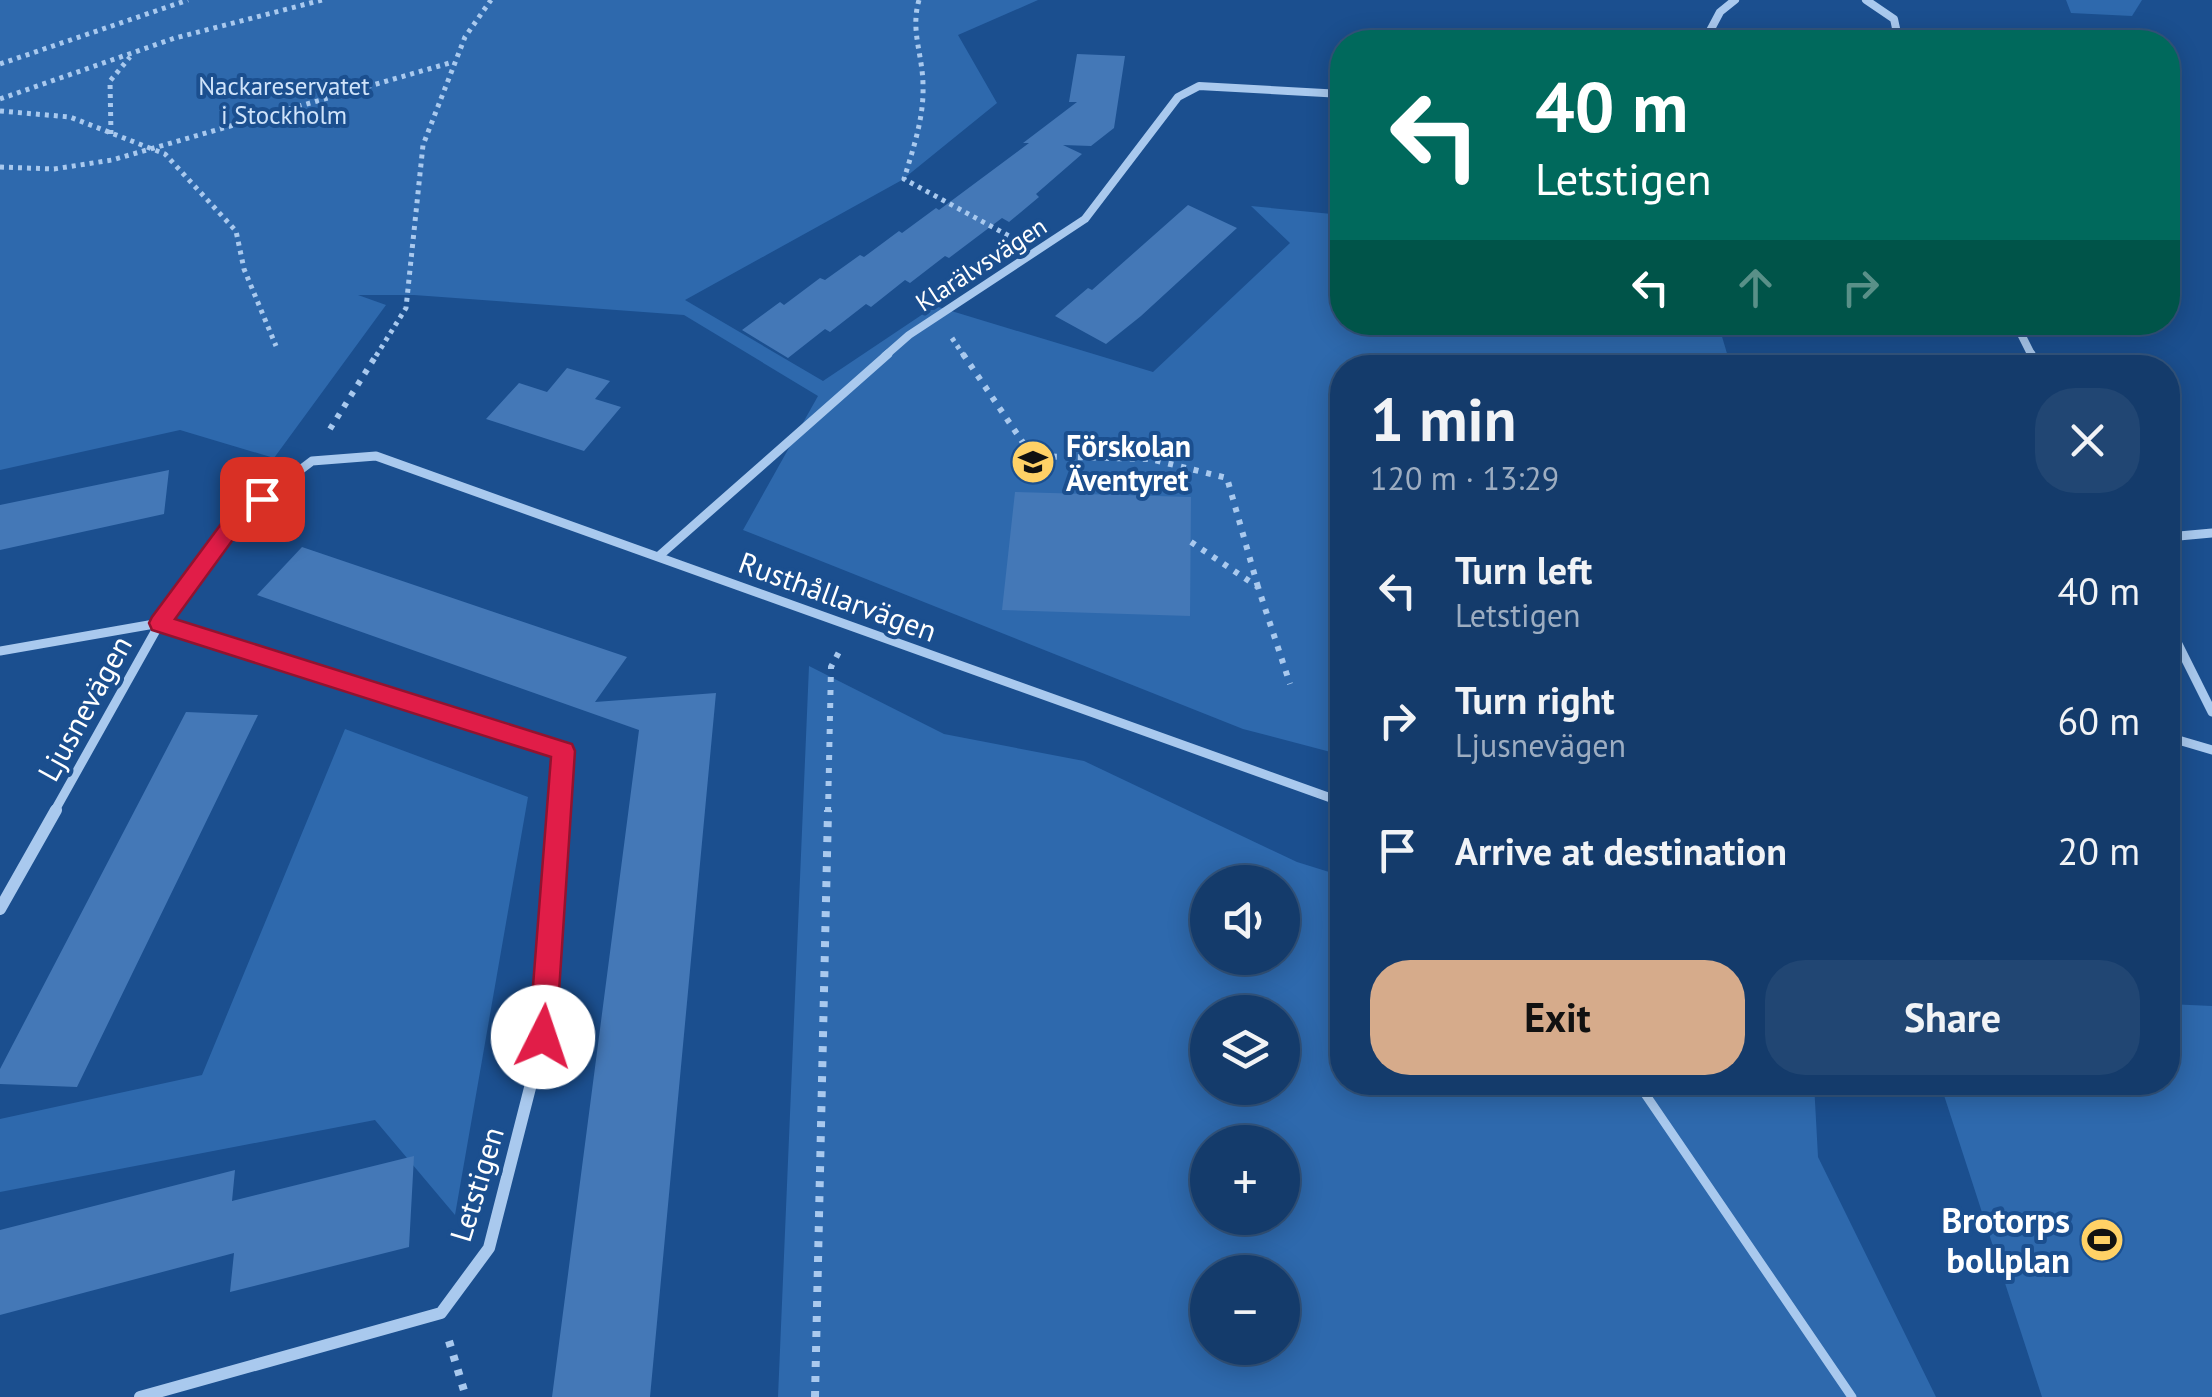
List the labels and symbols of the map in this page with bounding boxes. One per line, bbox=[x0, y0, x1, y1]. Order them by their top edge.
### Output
park label: Nackareservatet i Stockholm bbox=[198, 70, 370, 131]
street label: Klarälvsvägen bbox=[909, 210, 1053, 318]
place label: Förskolan Äventyret bbox=[1066, 426, 1191, 499]
school or university icon: Förskolan Äventyret bbox=[1010, 439, 1056, 485]
pin bbox=[220, 457, 305, 542]
street label: Rusthållarvägen bbox=[734, 542, 942, 650]
street label: Ljusnevägen bbox=[28, 628, 140, 788]
position arrow bbox=[491, 985, 595, 1089]
street label: Letstigen bbox=[440, 1122, 512, 1246]
place label: Brotorps bollplan bbox=[1941, 1197, 2070, 1283]
sports icon: Brotorps bollplan bbox=[2079, 1217, 2125, 1263]

